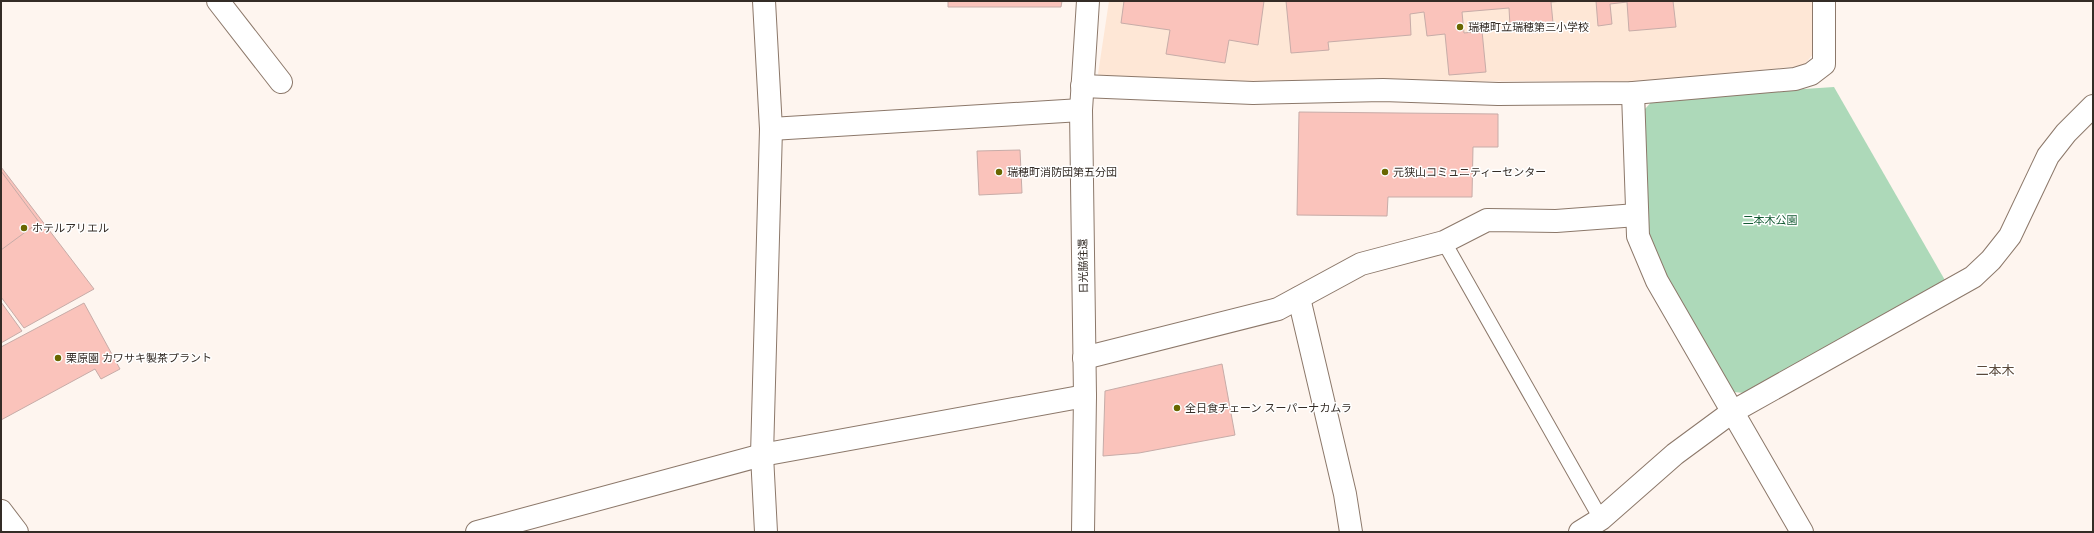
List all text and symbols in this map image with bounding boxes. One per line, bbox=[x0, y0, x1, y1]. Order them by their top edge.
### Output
place label: 瑞穂町立瑞穂第三小学校 bbox=[1468, 20, 1589, 34]
marker: 瑞穂町立瑞穂第三小学校 bbox=[1455, 22, 1465, 32]
place label: 瑞穂町消防団第五分団 bbox=[1007, 165, 1117, 179]
place label: 元狭山コミュニティーセンター bbox=[1393, 165, 1546, 179]
marker: 瑞穂町消防団第五分団 bbox=[994, 167, 1004, 177]
marker: 元狭山コミュニティーセンター bbox=[1380, 167, 1390, 177]
park label: 二本木公園 bbox=[1743, 213, 1798, 227]
place label: ホテルアリエル bbox=[32, 221, 109, 235]
marker: ホテルアリエル bbox=[19, 223, 29, 233]
street label: 日光脇往還 bbox=[1076, 238, 1090, 294]
place label: 栗原園 カワサキ製茶プラント bbox=[66, 351, 212, 365]
marker: 栗原園 カワサキ製茶プラント bbox=[53, 353, 63, 363]
district label: 二本木 bbox=[1975, 362, 2015, 378]
place label: 全日食チェーン スーパーナカムラ bbox=[1185, 401, 1352, 415]
marker: 全日食チェーン スーパーナカムラ bbox=[1172, 403, 1182, 413]

